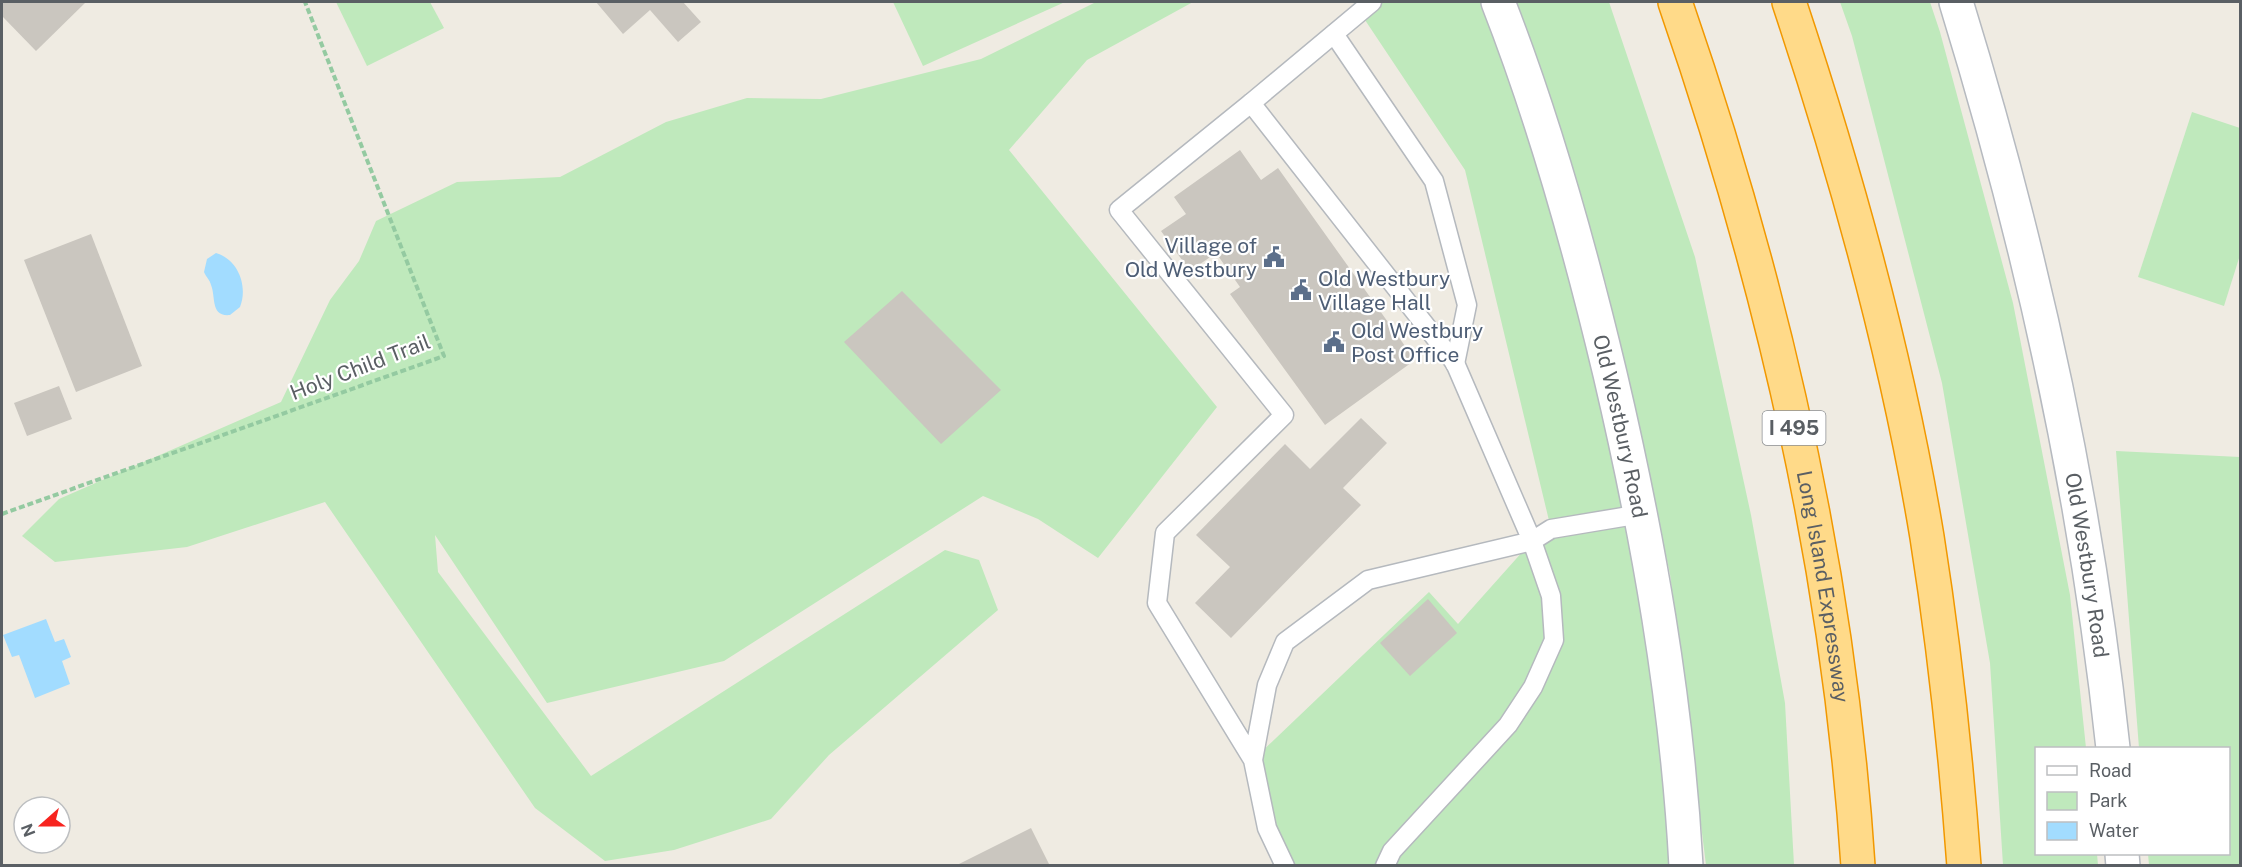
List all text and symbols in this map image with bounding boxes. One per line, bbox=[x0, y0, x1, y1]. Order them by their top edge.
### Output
place label: Village of Old Westbury bbox=[1125, 233, 1257, 282]
public building icon: Village of Old Westbury bbox=[1262, 245, 1286, 269]
place label: Old Westbury Village Hall bbox=[1318, 266, 1450, 315]
public building icon: Old Westbury Village Hall bbox=[1289, 278, 1313, 302]
place label: Old Westbury Post Office bbox=[1351, 318, 1483, 367]
street label: Holy Child Trail bbox=[286, 329, 434, 405]
public building icon: Old Westbury Post Office bbox=[1322, 330, 1346, 354]
street label: Old Westbury Road bbox=[1588, 332, 1653, 520]
road number: I 495 bbox=[1762, 411, 1826, 445]
street label: Long Island Expressway bbox=[1792, 468, 1855, 704]
street label: Old Westbury Road bbox=[2060, 471, 2115, 659]
legend bbox=[2035, 747, 2230, 855]
text: Road bbox=[2089, 760, 2132, 781]
text: Park bbox=[2089, 790, 2127, 811]
north arrow bbox=[12, 795, 72, 855]
text: Water bbox=[2089, 820, 2139, 841]
text: N bbox=[17, 821, 40, 839]

